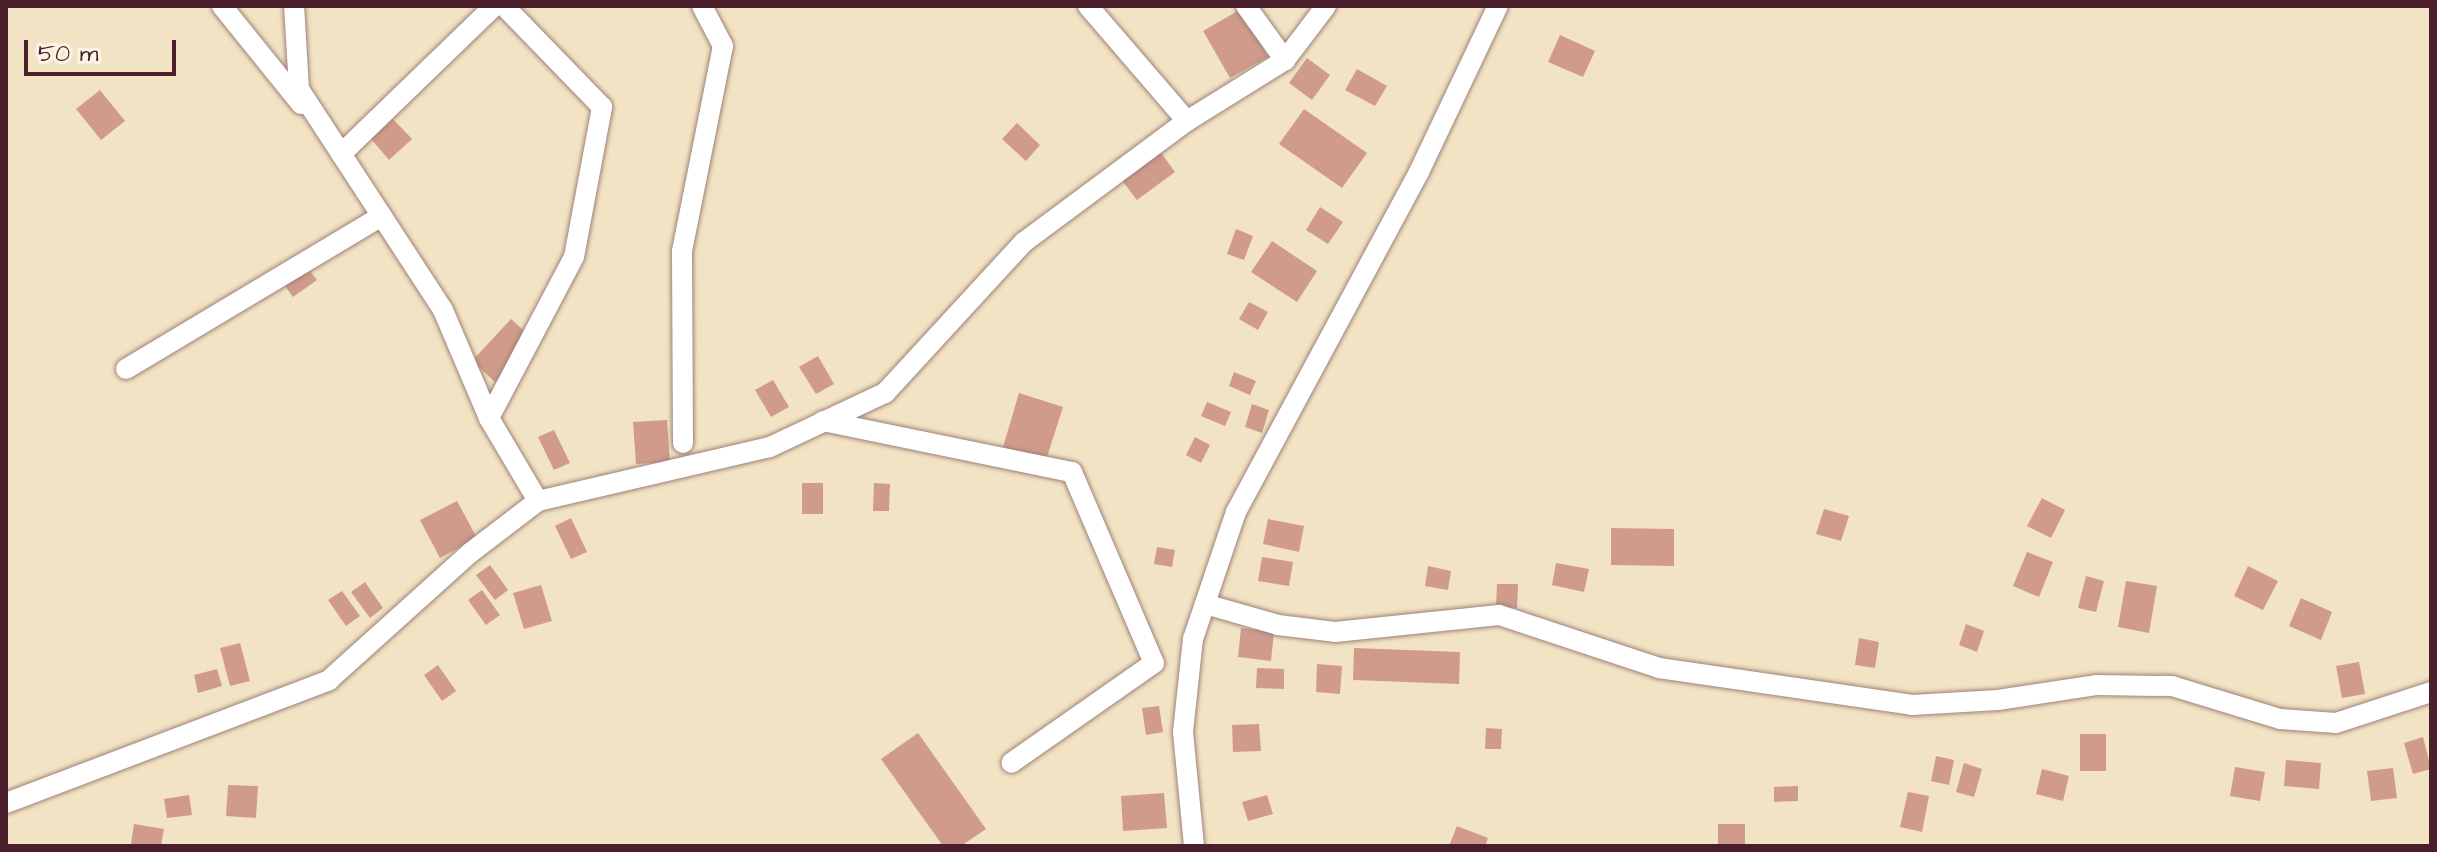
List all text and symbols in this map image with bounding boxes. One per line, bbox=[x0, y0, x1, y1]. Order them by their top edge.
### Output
scale bar bbox=[28, 24, 180, 74]
text: 50 m bbox=[38, 37, 98, 71]

